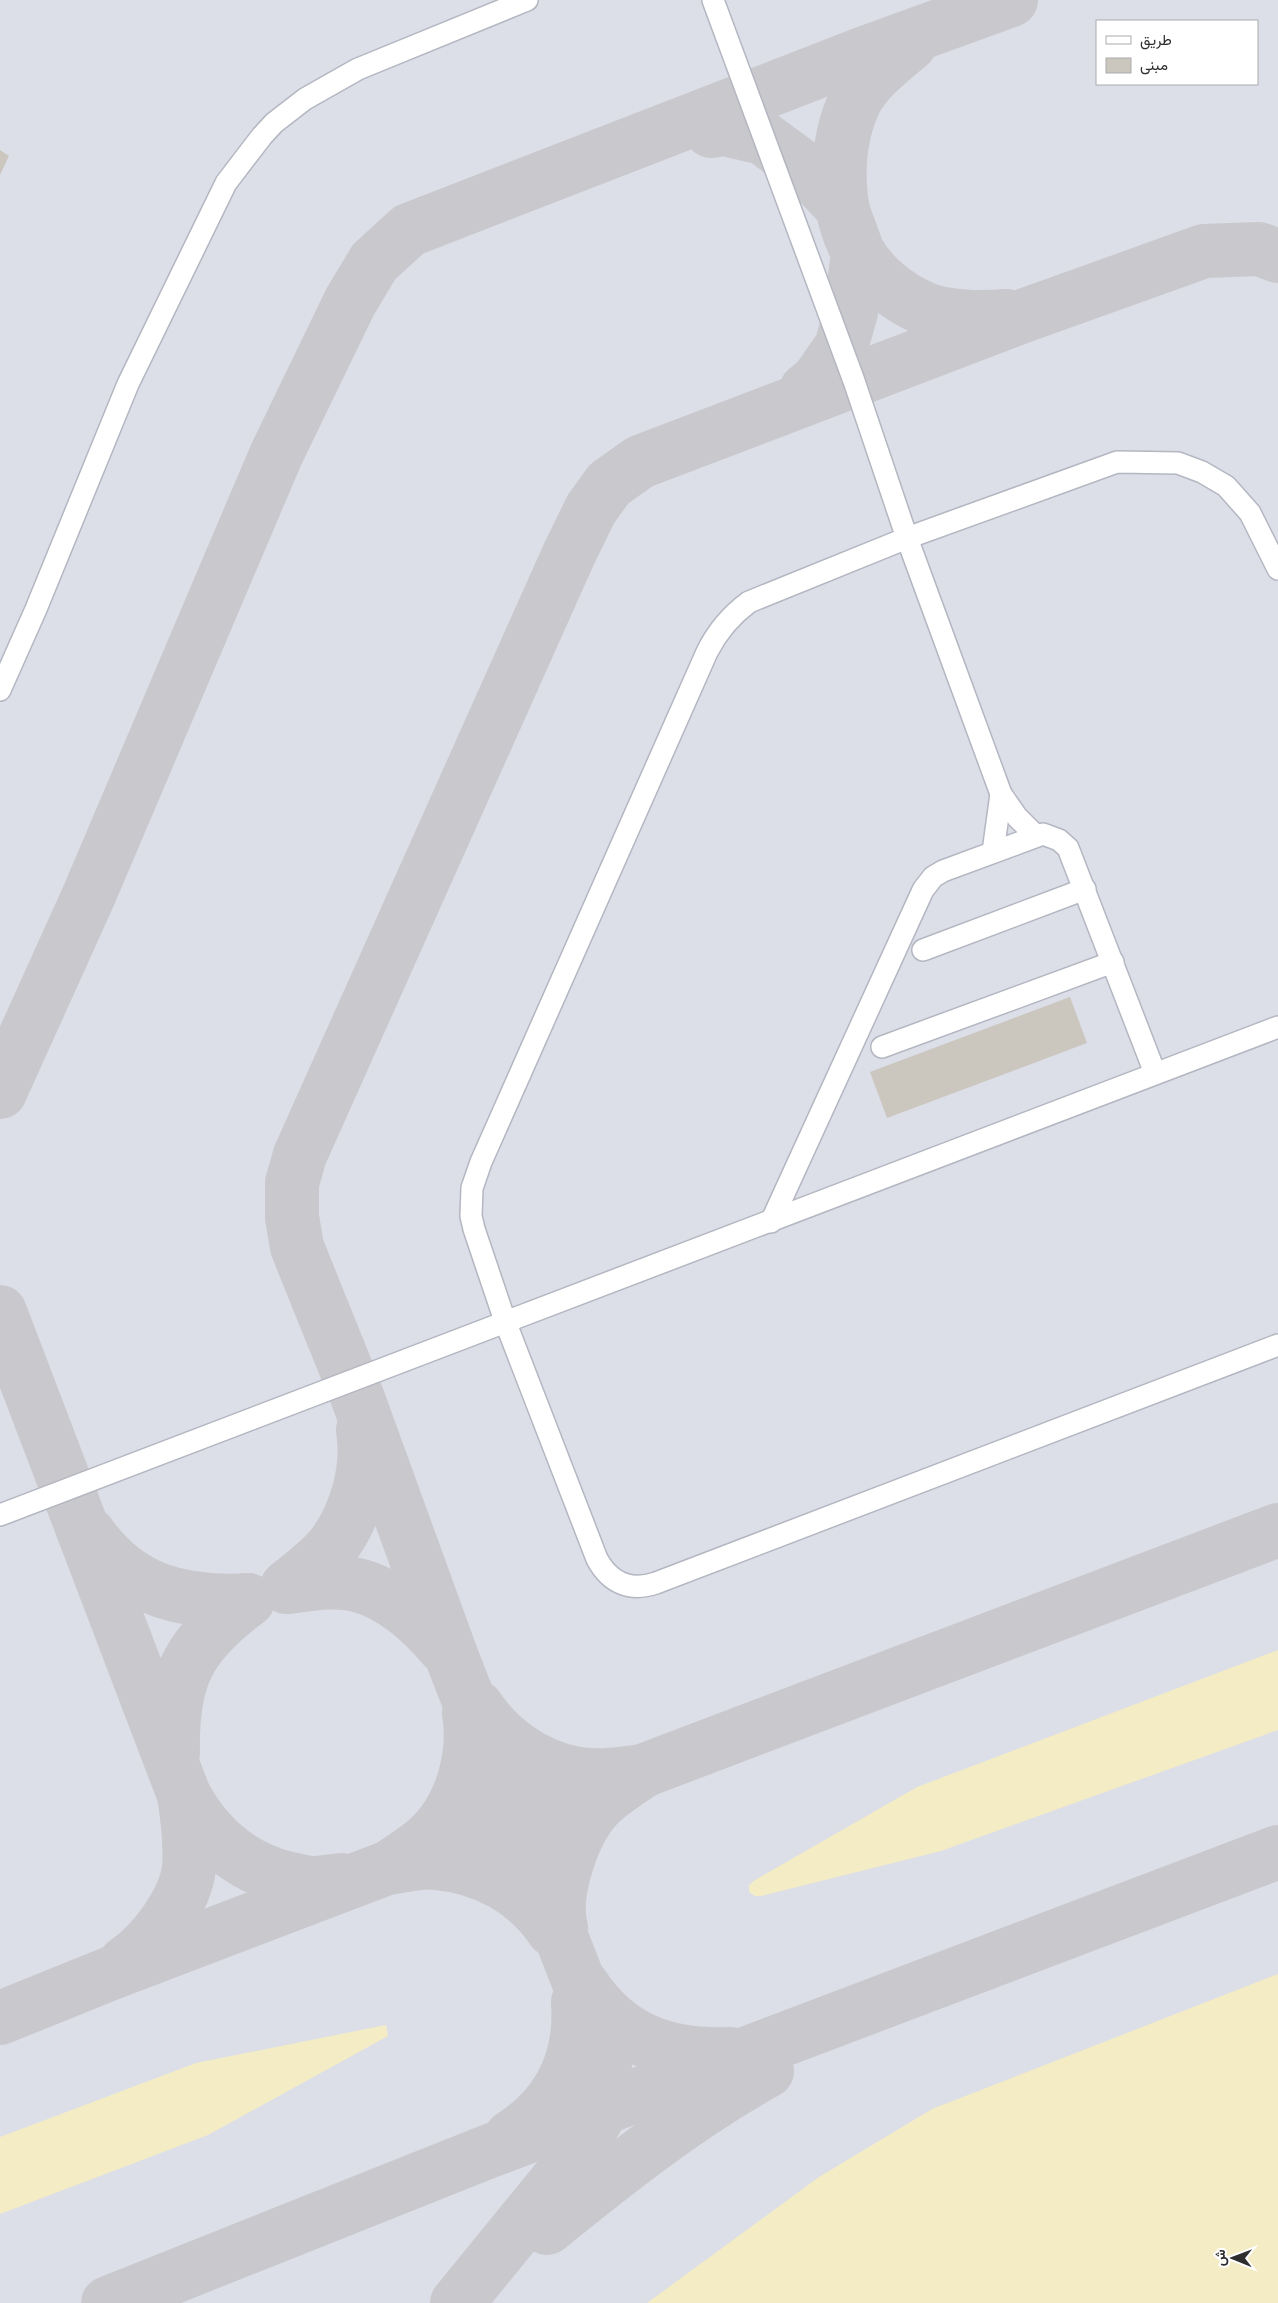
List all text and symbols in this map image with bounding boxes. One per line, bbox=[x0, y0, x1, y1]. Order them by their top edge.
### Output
legend bbox=[1096, 20, 1258, 85]
text: طريق bbox=[1140, 31, 1172, 50]
text: مبنى bbox=[1140, 56, 1168, 75]
north arrow bbox=[1208, 2233, 1258, 2283]
text: ش bbox=[1212, 2249, 1229, 2266]

